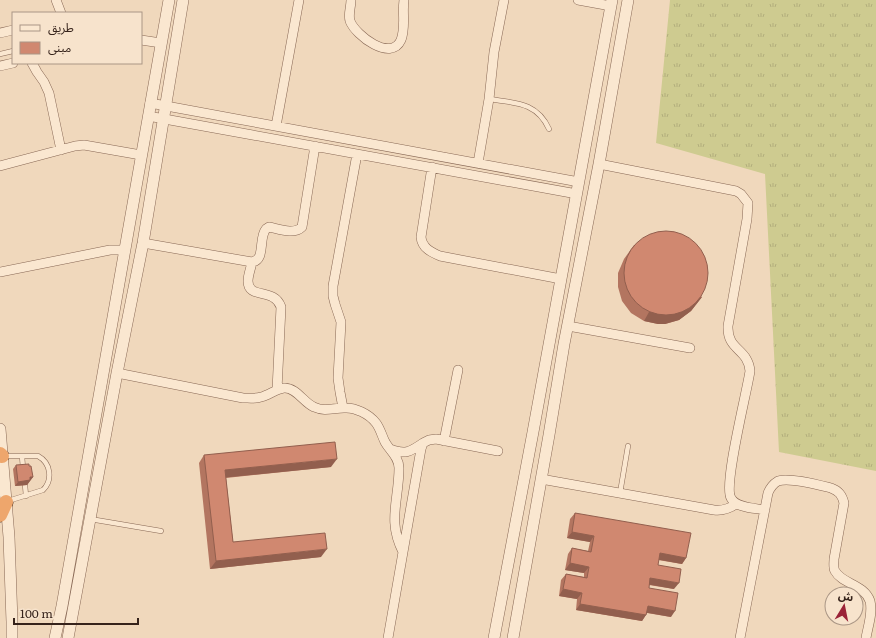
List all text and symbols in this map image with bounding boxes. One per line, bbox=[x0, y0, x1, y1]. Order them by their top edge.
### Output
legend bbox=[12, 12, 142, 64]
text: طريق bbox=[48, 18, 74, 36]
text: مبنى bbox=[48, 38, 71, 56]
north arrow bbox=[824, 586, 864, 626]
text: ش bbox=[837, 586, 855, 604]
scale bar bbox=[14, 600, 138, 626]
text: 100 m bbox=[20, 604, 53, 622]

